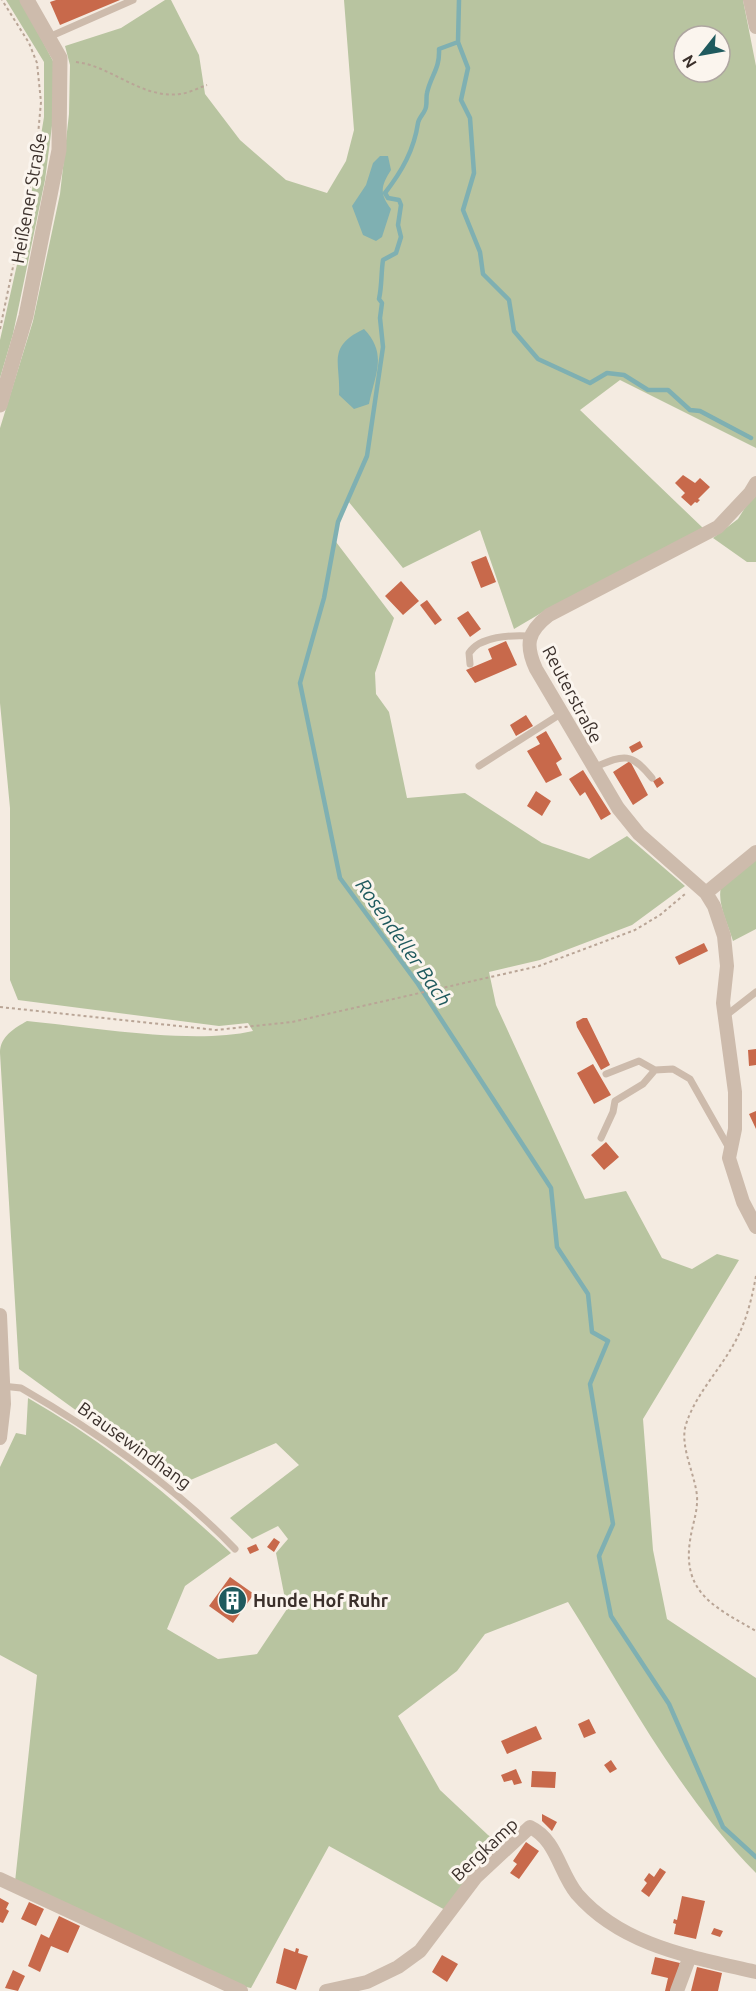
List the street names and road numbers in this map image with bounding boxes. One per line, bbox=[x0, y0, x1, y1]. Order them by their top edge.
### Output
street label: Heißener Straße bbox=[7, 131, 49, 265]
street label: Reuterstraße bbox=[539, 642, 607, 746]
street label: Brausewindhang bbox=[75, 1397, 195, 1493]
street label: Bergkamp bbox=[447, 1813, 521, 1885]

